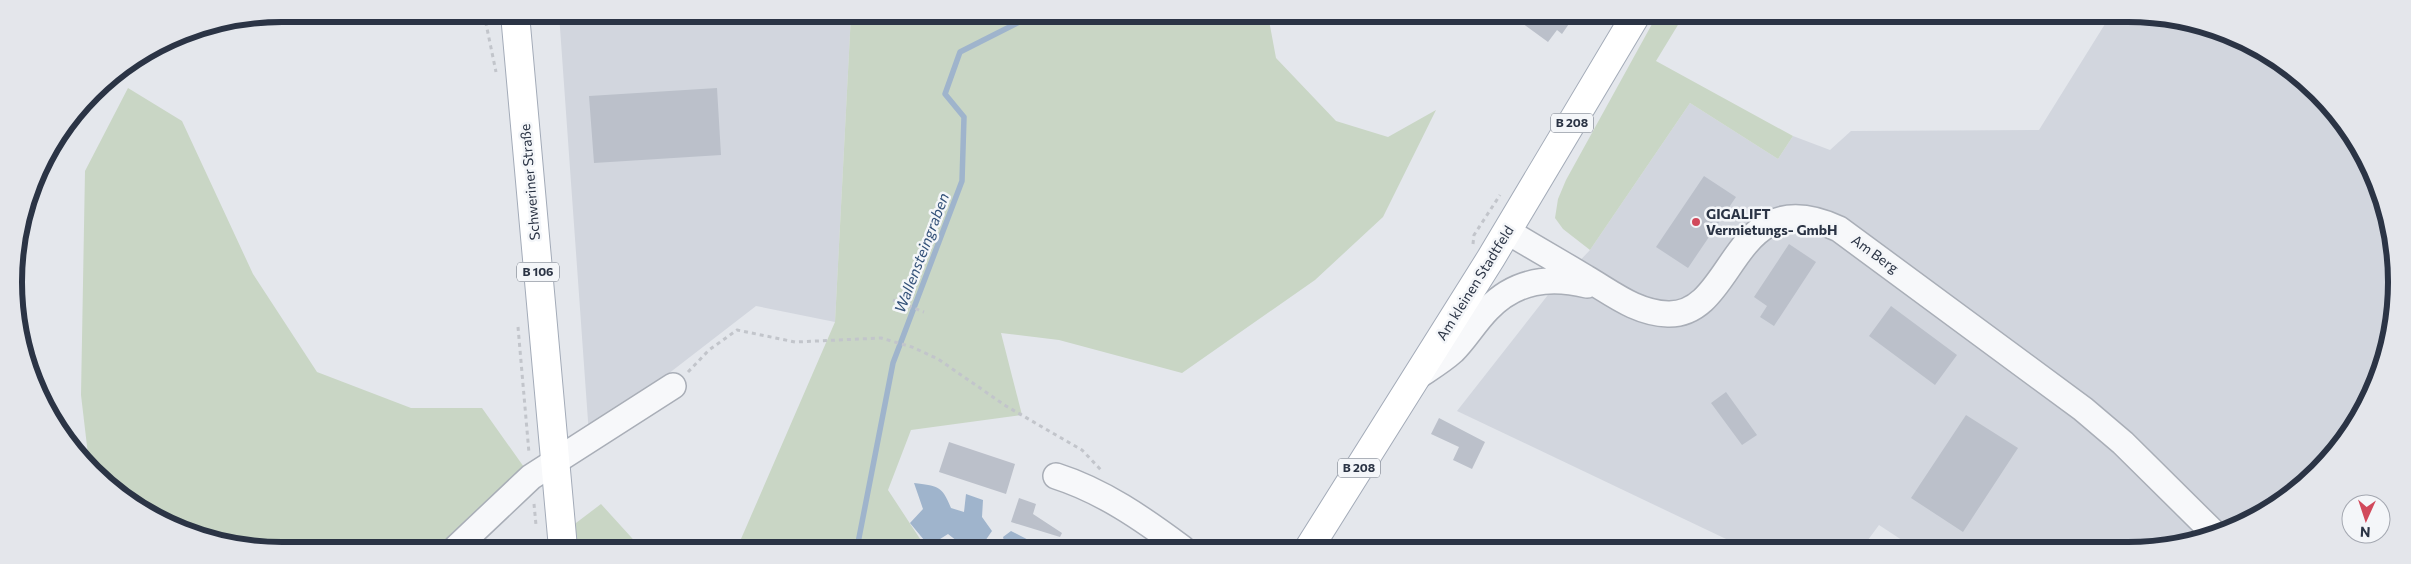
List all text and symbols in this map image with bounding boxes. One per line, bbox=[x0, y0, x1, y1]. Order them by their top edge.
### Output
road number: B 208 bbox=[1551, 114, 1593, 132]
street label: Schweriner Straße bbox=[516, 123, 543, 241]
water label: Wallensteingraben bbox=[890, 190, 952, 315]
place label: GIGALIFT Vermietungs- GmbH bbox=[1706, 205, 1838, 238]
marker: GIGALIFT Vermietungs- GmbH bbox=[1690, 216, 1702, 228]
street label: Am kleinen Stadtfeld bbox=[1432, 222, 1517, 343]
street label: Am Berg bbox=[1848, 231, 1903, 277]
road number: B 106 bbox=[517, 262, 559, 282]
road number: B 208 bbox=[1338, 458, 1380, 478]
north arrow bbox=[2341, 494, 2391, 544]
text: N bbox=[2360, 524, 2371, 541]

